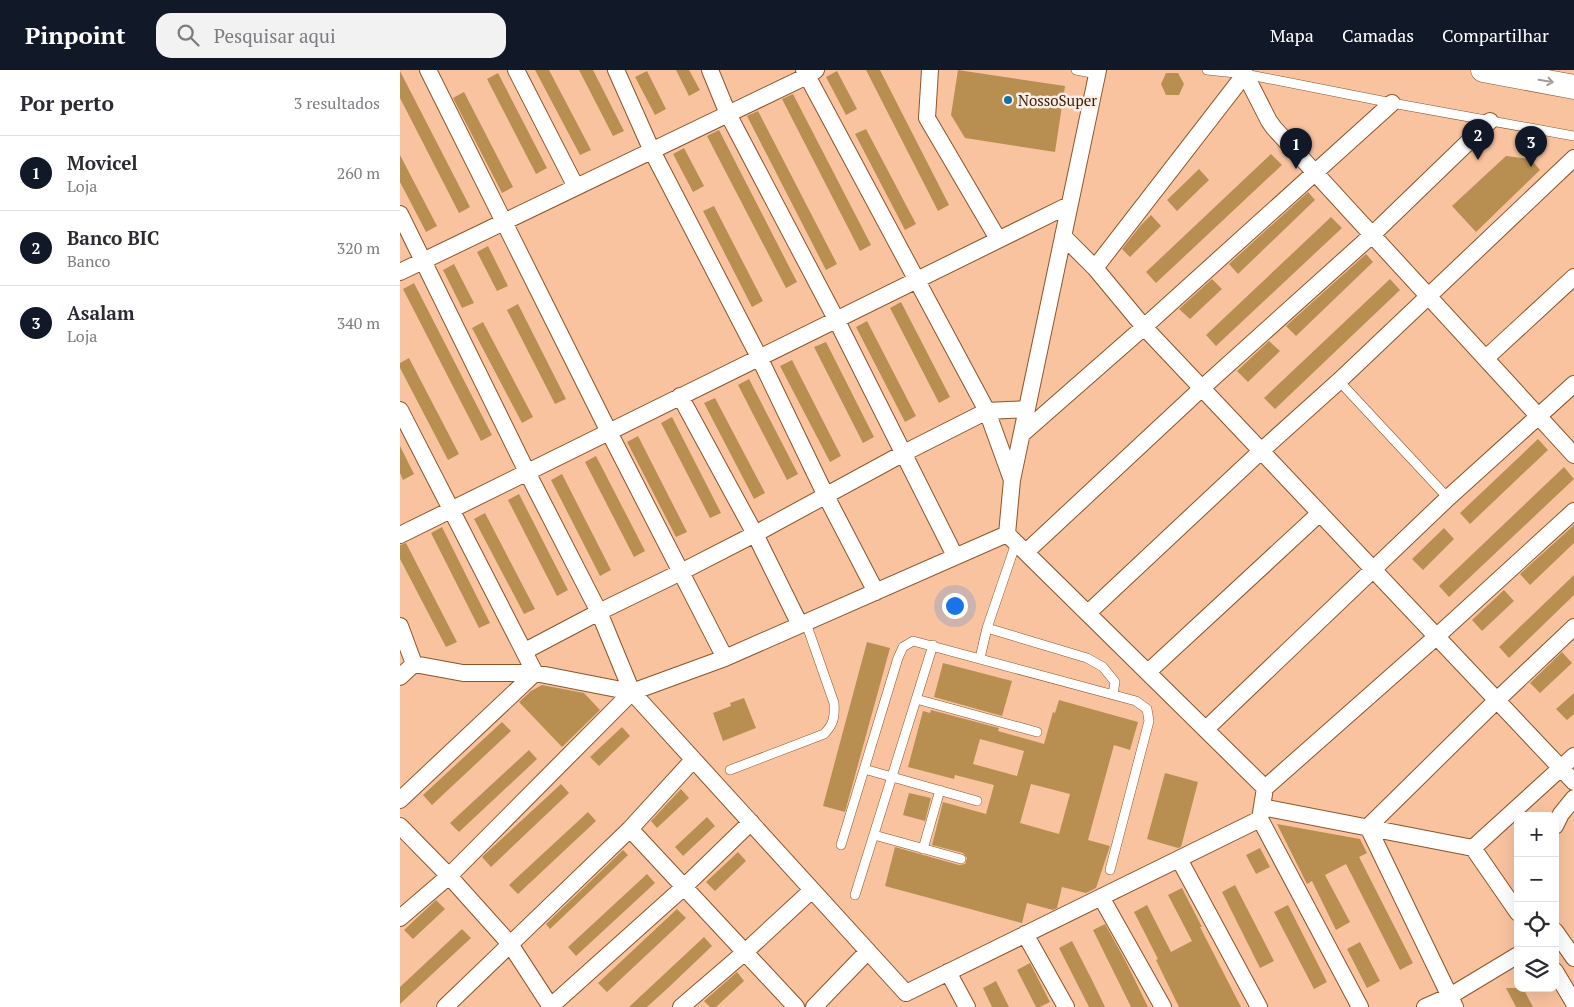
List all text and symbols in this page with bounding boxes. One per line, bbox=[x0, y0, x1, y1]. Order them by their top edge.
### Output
search box bbox=[156, 13, 506, 58]
text: Pinpoint bbox=[25, 19, 126, 51]
icon: search bbox=[174, 21, 202, 49]
text: Pesquisar aqui bbox=[214, 23, 336, 48]
text: Mapa bbox=[1270, 23, 1314, 47]
text: Camadas bbox=[1342, 23, 1414, 47]
text: Compartilhar bbox=[1442, 23, 1549, 47]
one-way arrow bbox=[1537, 77, 1553, 87]
text: Por perto bbox=[20, 89, 114, 117]
place label: NossoSuper bbox=[1018, 90, 1097, 110]
text: 3 resultados bbox=[294, 92, 380, 114]
marker: NossoSuper bbox=[1002, 94, 1014, 106]
pin: 2 bbox=[1462, 119, 1494, 160]
pin: 3 bbox=[1515, 126, 1547, 167]
pin: 1 bbox=[1280, 128, 1312, 169]
text: Movicel bbox=[67, 150, 138, 175]
text: 1 bbox=[31, 162, 41, 184]
text: 260 m bbox=[337, 162, 380, 184]
text: Loja bbox=[67, 175, 97, 197]
text: Banco BIC bbox=[67, 225, 159, 250]
text: 2 bbox=[31, 237, 41, 259]
text: 320 m bbox=[337, 237, 380, 259]
text: Banco bbox=[67, 250, 110, 272]
text: Asalam bbox=[67, 300, 134, 325]
text: 3 bbox=[31, 312, 41, 334]
text: 340 m bbox=[337, 312, 380, 334]
text: Loja bbox=[67, 325, 97, 347]
your location bbox=[942, 593, 968, 619]
map controls bbox=[1514, 812, 1559, 992]
button: + bbox=[1514, 812, 1559, 857]
button: − bbox=[1514, 857, 1559, 902]
button: locate bbox=[1514, 902, 1559, 947]
button: layers bbox=[1514, 947, 1559, 992]

